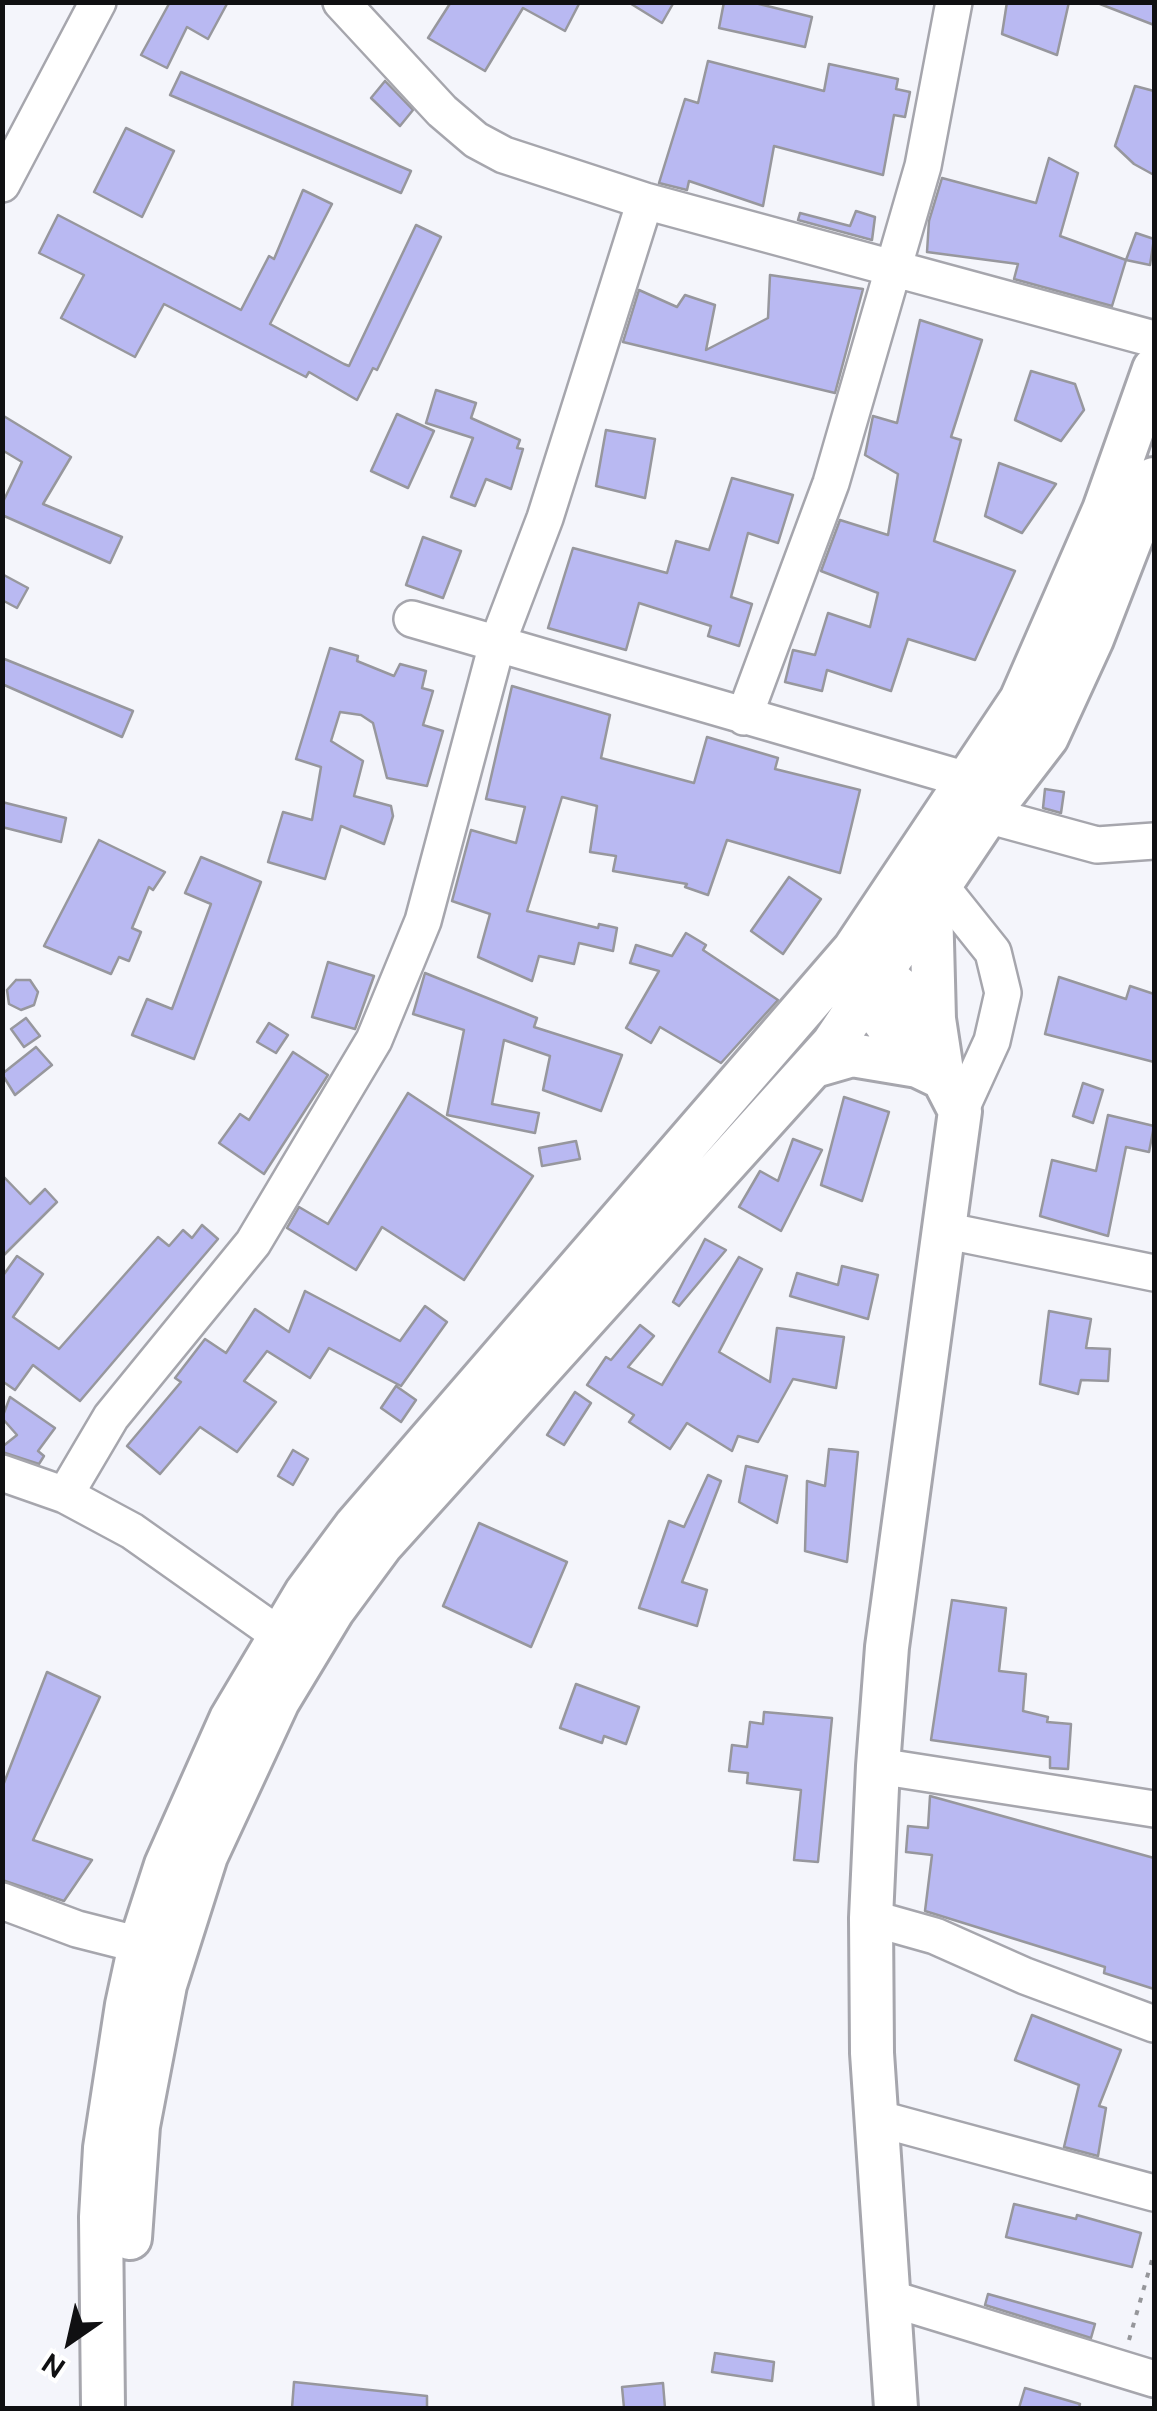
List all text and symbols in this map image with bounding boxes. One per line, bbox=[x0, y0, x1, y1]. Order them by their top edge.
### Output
north arrow bbox=[20, 2291, 120, 2391]
text: N bbox=[36, 2348, 70, 2385]

